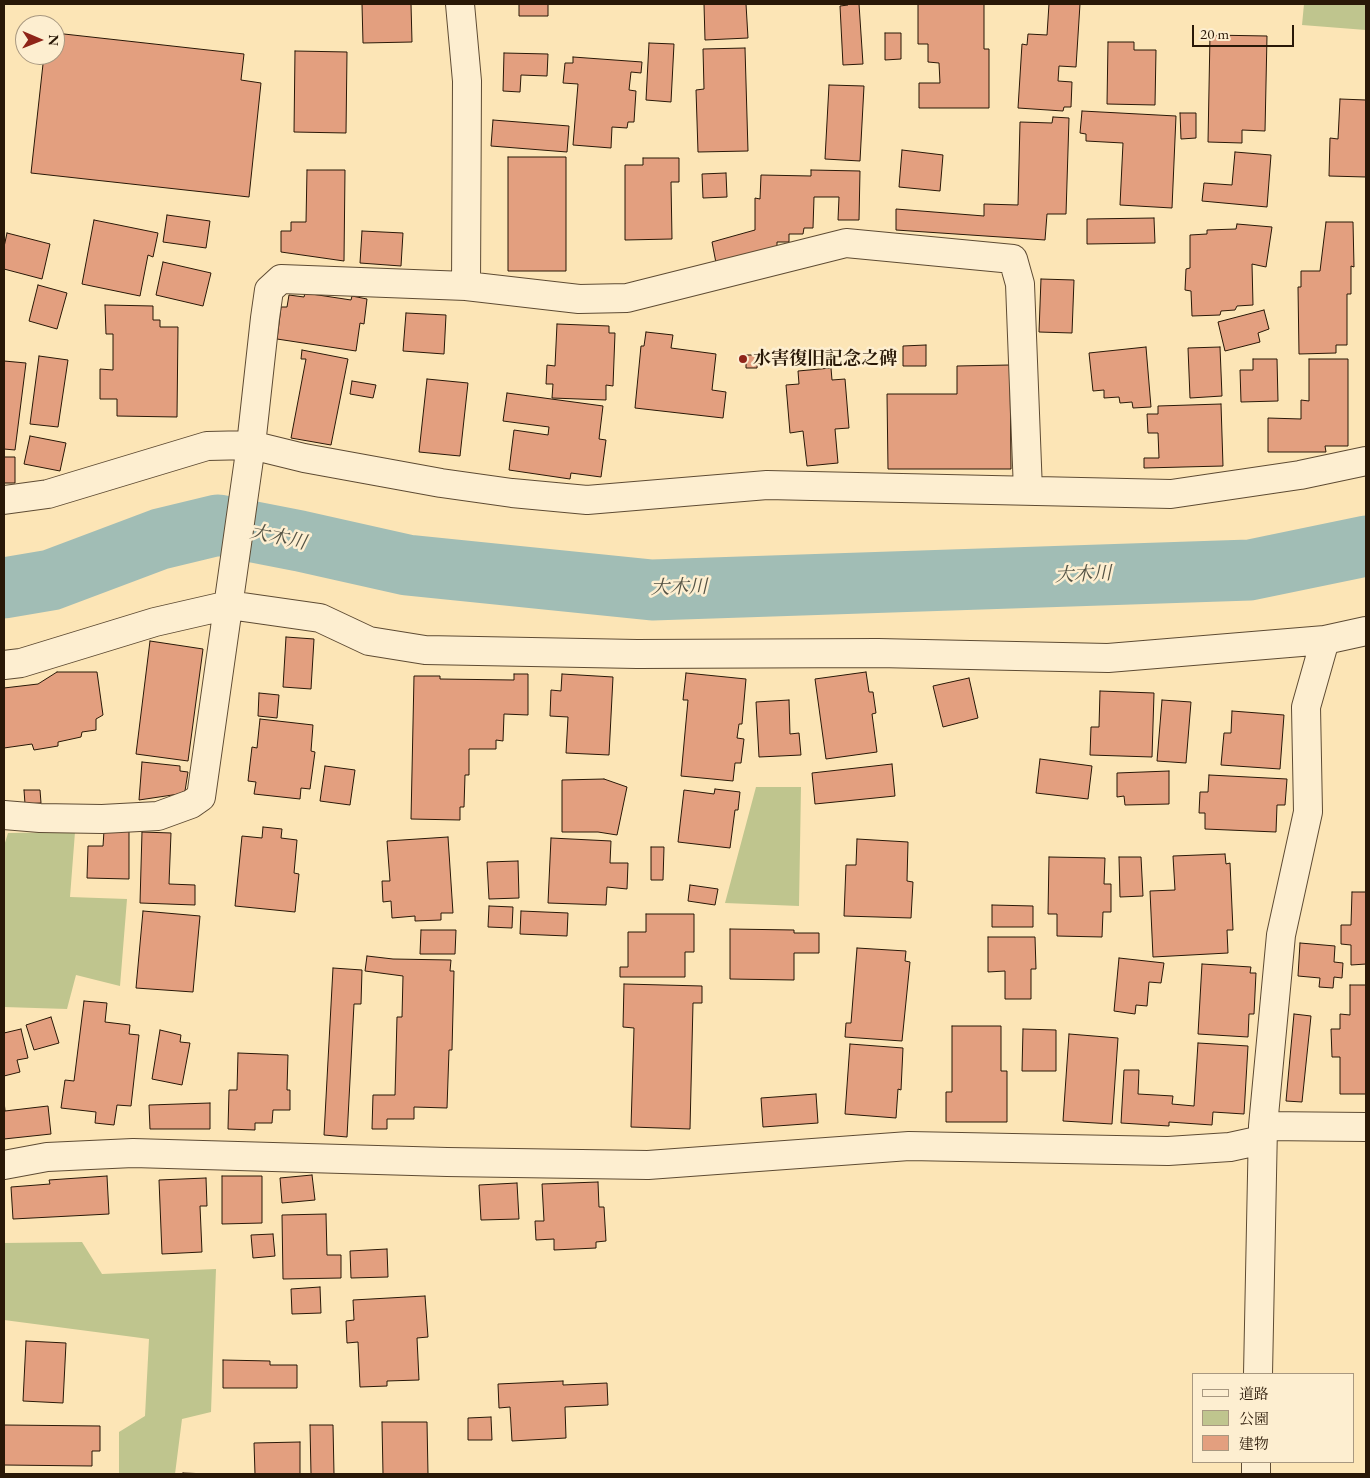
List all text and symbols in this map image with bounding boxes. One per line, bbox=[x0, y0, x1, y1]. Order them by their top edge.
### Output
north arrow bbox=[15, 15, 65, 65]
scale bar bbox=[1195, 15, 1298, 47]
text: 20 m bbox=[1200, 24, 1229, 43]
text: N bbox=[45, 34, 63, 46]
place label: 水害復旧記念之碑 bbox=[753, 348, 897, 370]
marker: 水害復旧記念之碑 bbox=[737, 353, 749, 365]
water label: 大木川 bbox=[248, 521, 308, 555]
water label: 大木川 bbox=[1054, 563, 1112, 587]
water label: 大木川 bbox=[650, 576, 708, 600]
legend bbox=[1192, 1373, 1355, 1463]
text: 道路 bbox=[1239, 1384, 1269, 1403]
text: 公園 bbox=[1239, 1409, 1269, 1428]
text: 建物 bbox=[1239, 1434, 1269, 1453]

